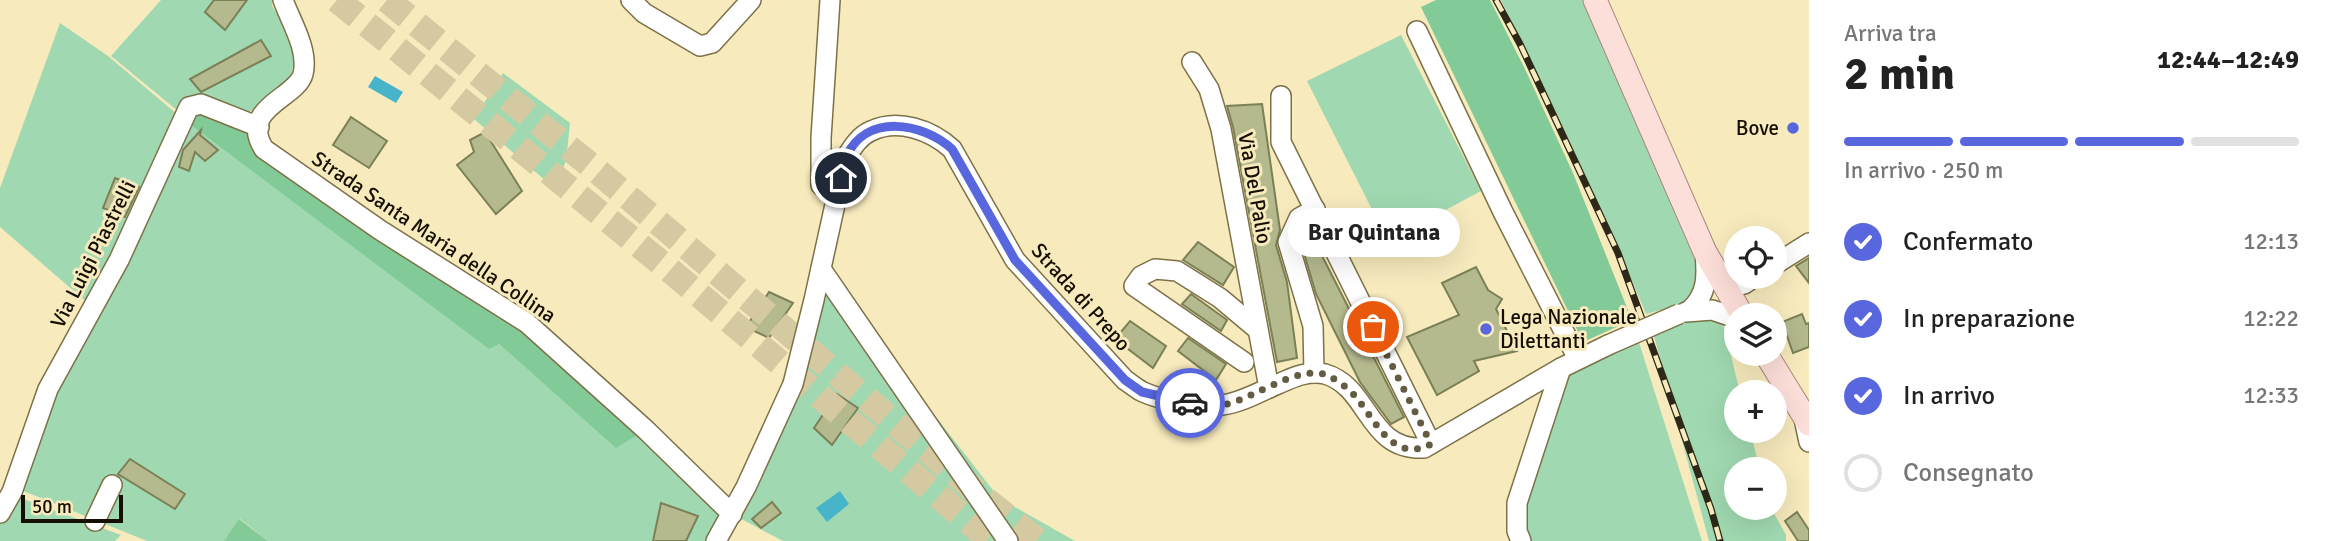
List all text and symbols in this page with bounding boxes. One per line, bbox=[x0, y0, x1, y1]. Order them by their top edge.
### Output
text: Arriva tra bbox=[1844, 19, 1937, 48]
text: 12:44–12:49 bbox=[2157, 44, 2299, 76]
text: 2 min bbox=[1844, 46, 1955, 102]
place label: Bove bbox=[1736, 115, 1779, 141]
marker: Bove bbox=[1785, 120, 1801, 136]
street label: Via Del Palio bbox=[1232, 130, 1278, 246]
street label: Strada Santa Maria della Collina bbox=[307, 145, 561, 329]
pin bbox=[811, 148, 871, 208]
text: In arrivo · 250 m bbox=[1844, 156, 2003, 185]
icon: home bbox=[822, 159, 860, 197]
street label: Via Luigi Piastrelli bbox=[45, 176, 141, 332]
callout: Bar Quintana bbox=[1287, 208, 1459, 257]
text: Bar Quintana bbox=[1308, 218, 1440, 247]
icon: check bbox=[1844, 223, 1882, 261]
map controls bbox=[1724, 226, 1787, 520]
button: locate bbox=[1724, 226, 1787, 289]
text: Confermato bbox=[1903, 226, 2033, 258]
text: 12:13 bbox=[2243, 227, 2299, 256]
street label: Strada di Prepo bbox=[1026, 238, 1136, 356]
pin bbox=[1343, 297, 1403, 357]
icon: check bbox=[1844, 300, 1882, 338]
button: layers bbox=[1724, 303, 1787, 366]
text: In preparazione bbox=[1903, 303, 2075, 335]
place label: Lega Nazionale Dilettanti bbox=[1500, 304, 1637, 354]
text: 12:22 bbox=[2243, 304, 2299, 333]
icon: bag bbox=[1354, 308, 1392, 346]
marker: Lega Nazionale Dilettanti bbox=[1478, 321, 1494, 337]
courier bbox=[1155, 368, 1225, 438]
icon: check bbox=[1844, 377, 1882, 415]
button: + bbox=[1724, 380, 1787, 443]
text: In arrivo bbox=[1903, 380, 1995, 412]
text: 12:33 bbox=[2243, 381, 2299, 410]
icon: car bbox=[1171, 384, 1209, 422]
button: − bbox=[1724, 457, 1787, 520]
text: Consegnato bbox=[1903, 457, 2034, 489]
scale bar bbox=[21, 492, 122, 524]
text: 50 m bbox=[32, 495, 72, 519]

